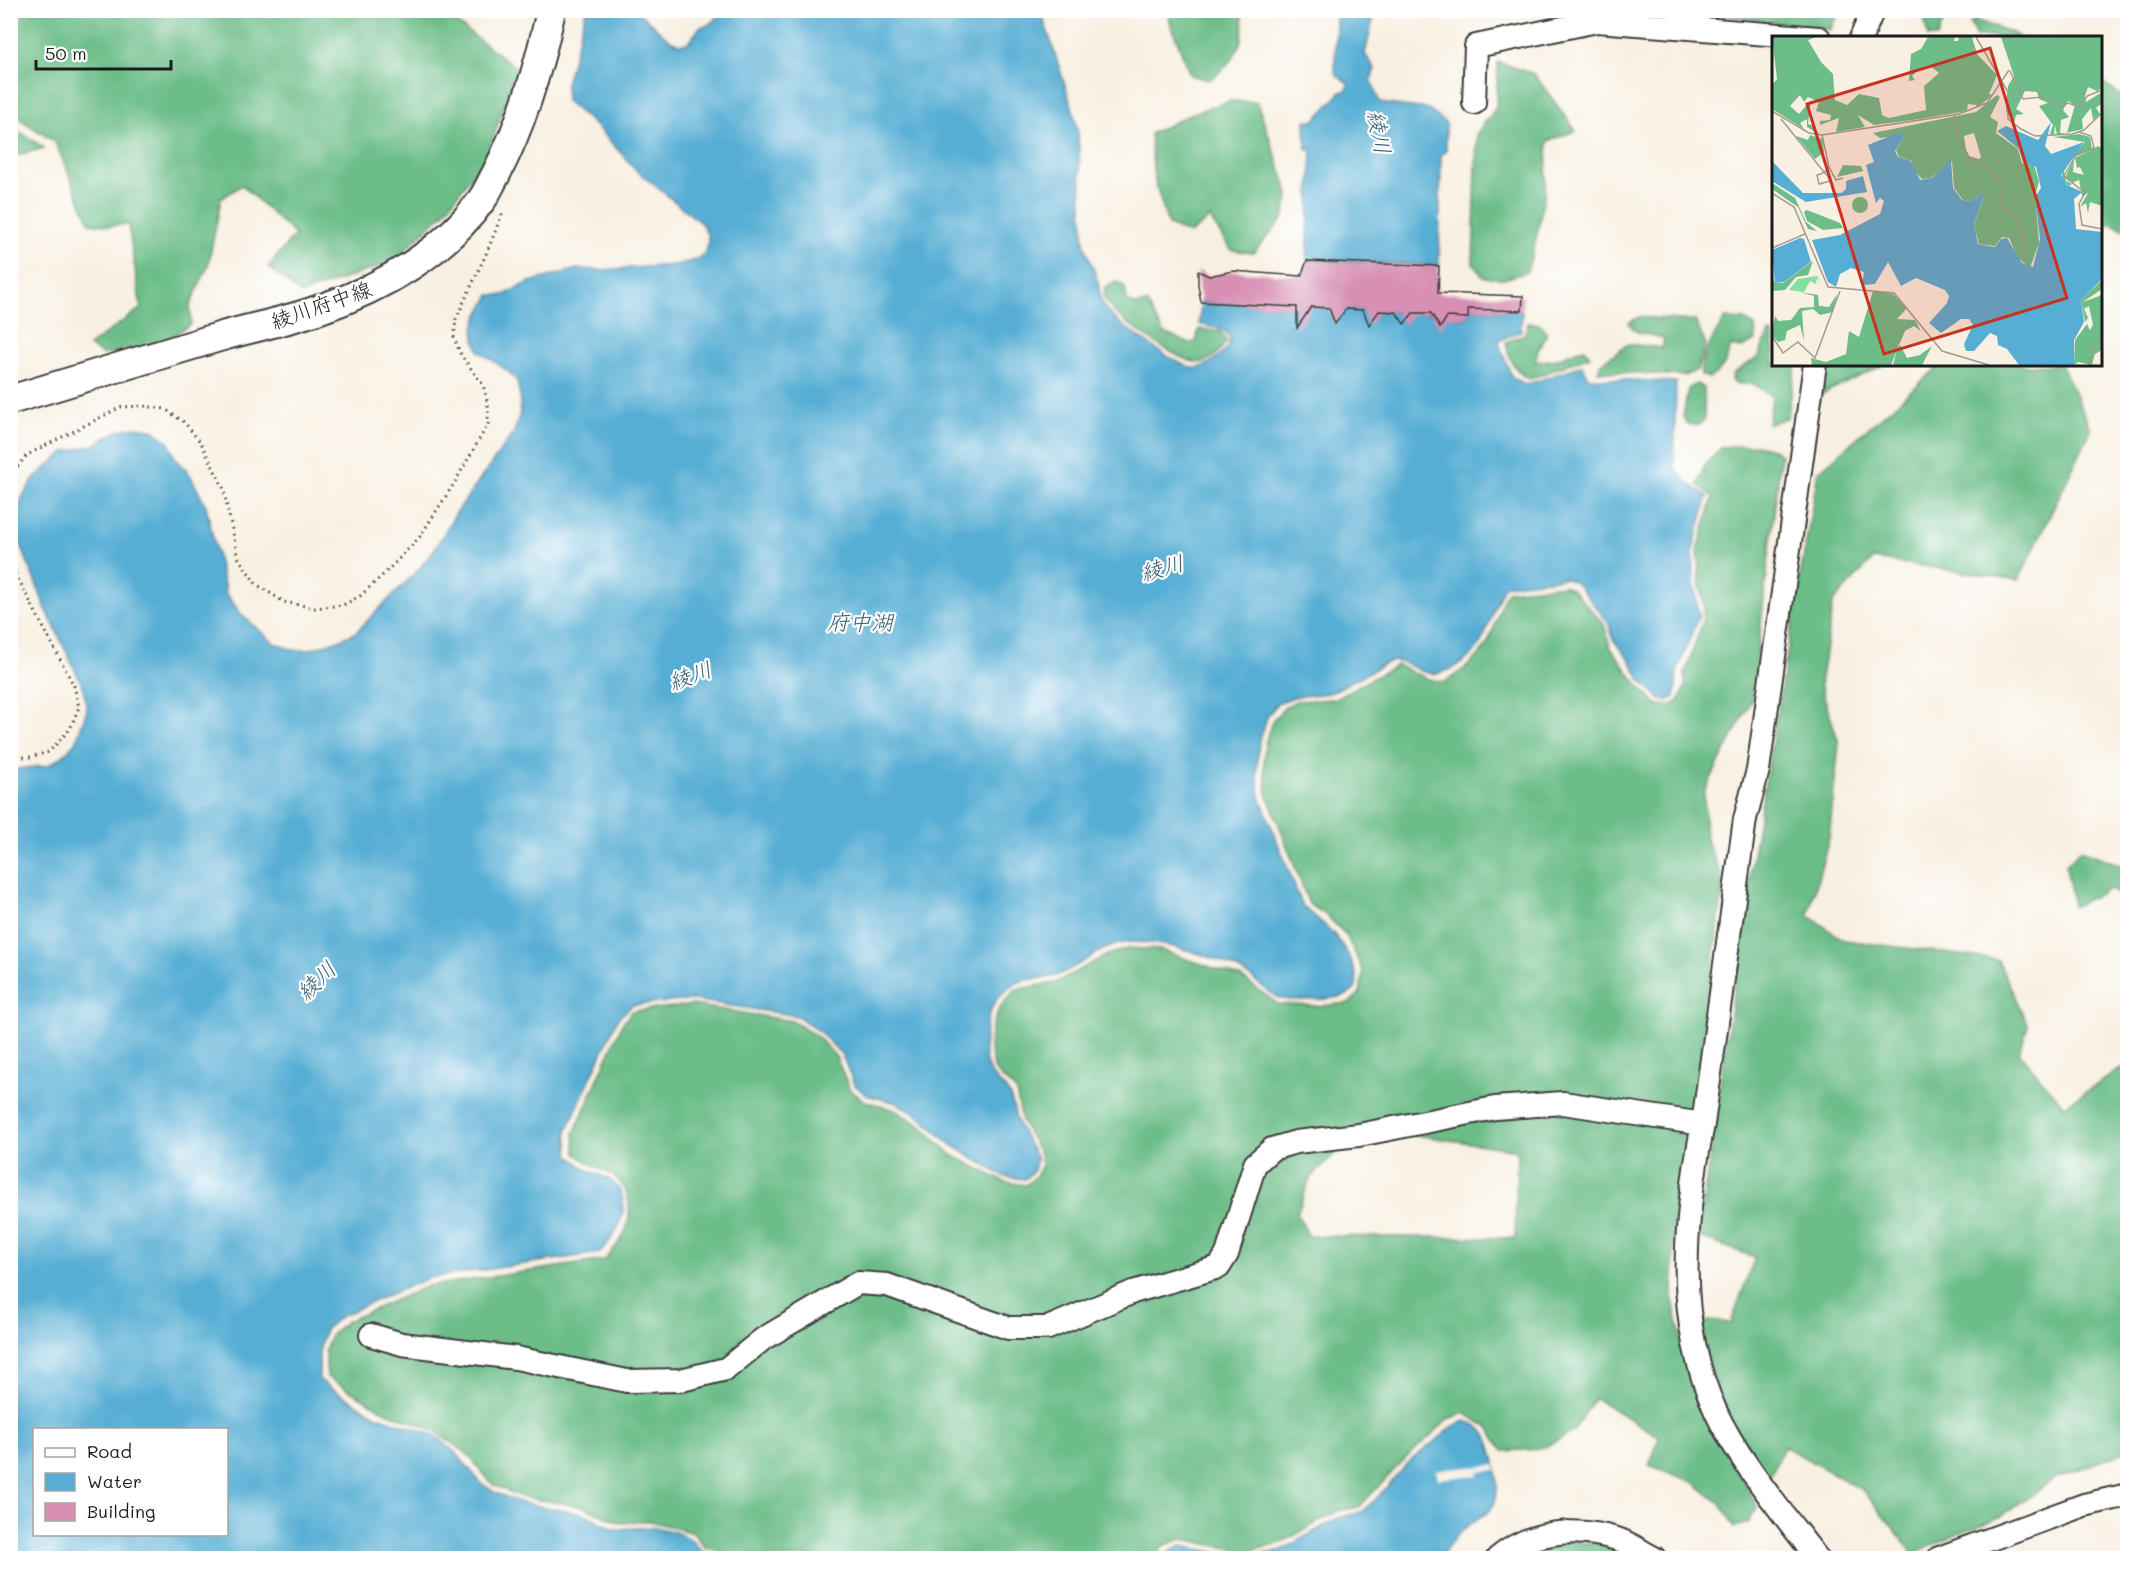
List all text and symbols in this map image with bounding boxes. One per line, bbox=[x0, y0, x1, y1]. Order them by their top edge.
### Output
scale bar bbox=[36, 33, 171, 71]
inset map bbox=[1772, 36, 2102, 366]
text: 50 m bbox=[45, 41, 87, 65]
water label: 綾川 bbox=[1362, 108, 1398, 156]
street label: 綾川府中線 bbox=[267, 274, 375, 334]
water label: 綾川 bbox=[1137, 547, 1187, 587]
water label: 府中湖 bbox=[827, 607, 895, 636]
water label: 綾川 bbox=[664, 654, 716, 696]
water label: 綾川 bbox=[290, 954, 342, 1006]
legend bbox=[33, 1428, 228, 1536]
text: Road bbox=[87, 1439, 132, 1463]
text: Water bbox=[87, 1469, 142, 1493]
text: Building bbox=[87, 1499, 155, 1523]

